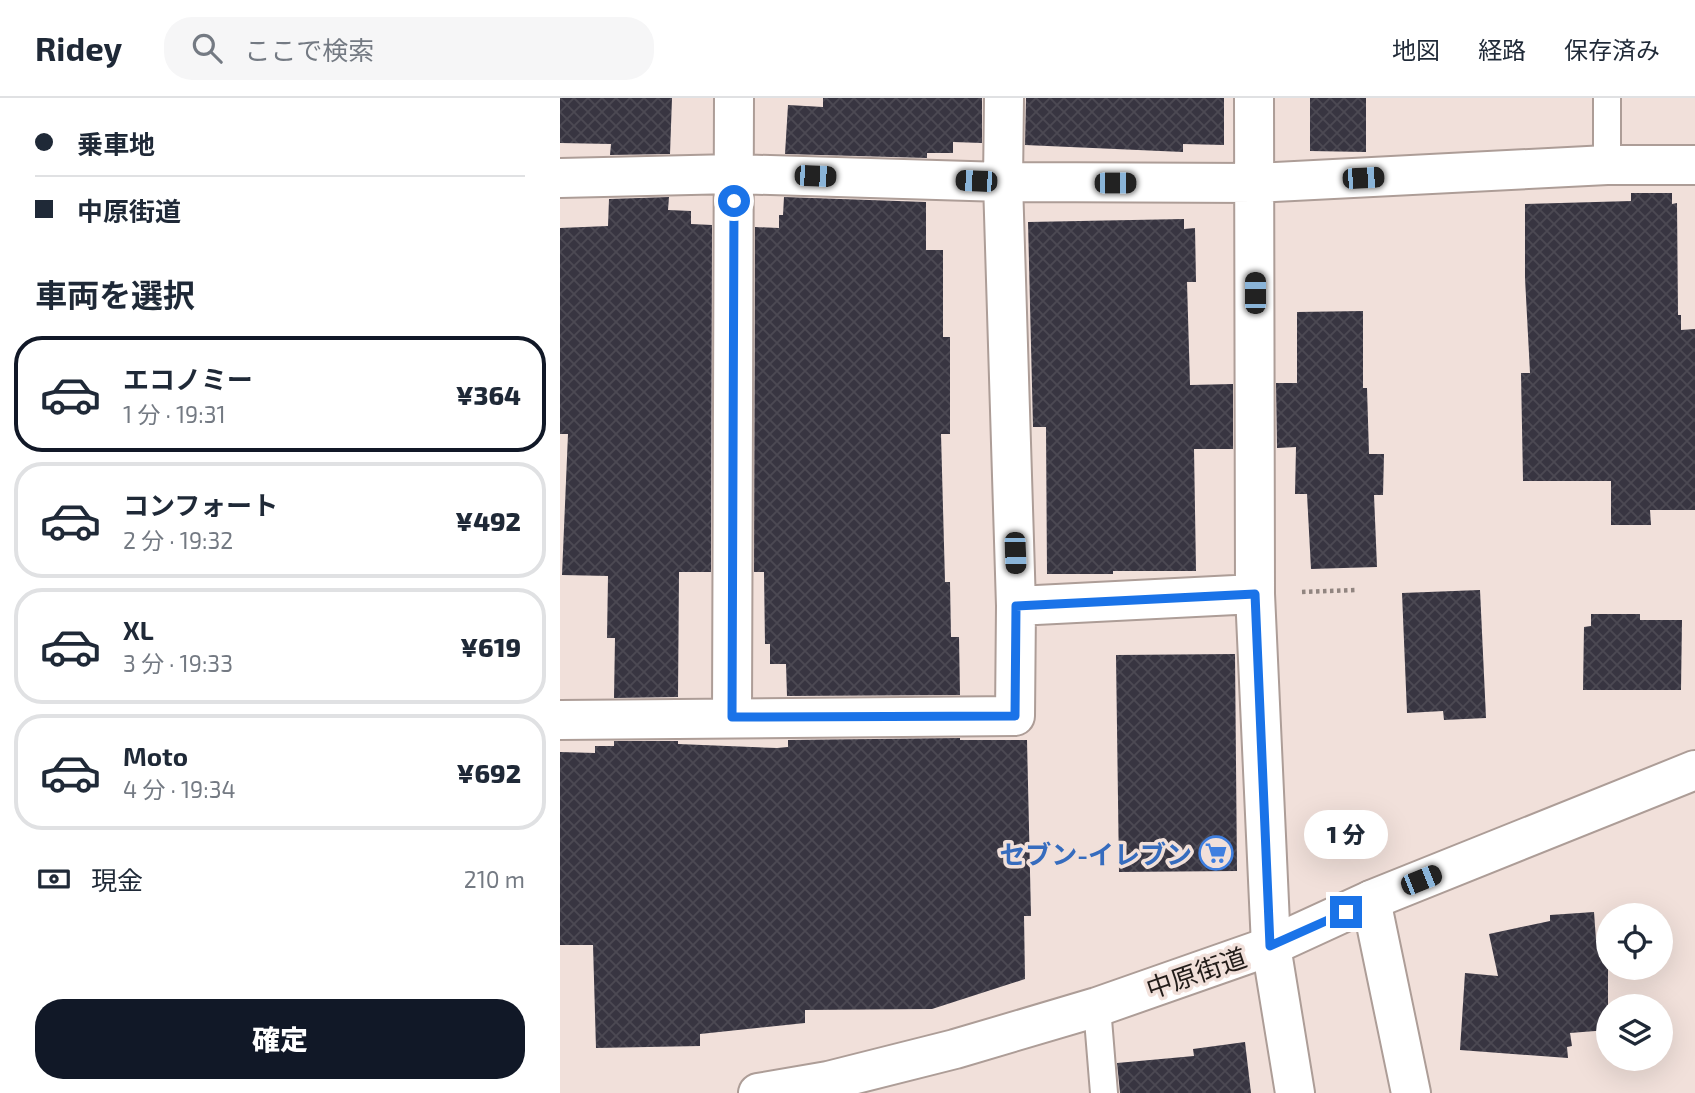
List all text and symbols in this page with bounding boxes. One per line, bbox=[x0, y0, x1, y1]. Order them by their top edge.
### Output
search box bbox=[164, 17, 654, 80]
text: Ridey bbox=[35, 28, 122, 68]
icon: search bbox=[188, 29, 226, 67]
text: ここで検索 bbox=[244, 34, 374, 65]
text: 地図 bbox=[1392, 35, 1440, 64]
text: 経路 bbox=[1478, 35, 1526, 64]
text: 保存済み bbox=[1564, 35, 1660, 64]
text: 乗車地 bbox=[77, 128, 155, 159]
car bbox=[794, 165, 837, 187]
car bbox=[1342, 166, 1385, 190]
car bbox=[955, 170, 998, 192]
car bbox=[1095, 173, 1137, 194]
route start bbox=[718, 185, 750, 217]
text: 中原街道 bbox=[77, 195, 181, 226]
car bbox=[1245, 272, 1266, 314]
text: 車両を選択 bbox=[35, 275, 195, 313]
icon: car bbox=[39, 363, 102, 426]
text: エコノミー bbox=[123, 363, 253, 394]
text: ¥364 bbox=[456, 379, 521, 410]
text: 1 分 · 19:31 bbox=[123, 400, 226, 428]
icon: car bbox=[39, 489, 102, 552]
text: コンフォート bbox=[123, 489, 278, 520]
text: ¥492 bbox=[455, 505, 521, 536]
text: 2 分 · 19:32 bbox=[123, 526, 233, 554]
car bbox=[1004, 532, 1027, 574]
text: XL bbox=[123, 614, 154, 645]
icon: car bbox=[39, 615, 102, 678]
text: ¥619 bbox=[460, 631, 521, 662]
text: 3 分 · 19:33 bbox=[123, 649, 233, 677]
text: Moto bbox=[123, 740, 188, 771]
icon: car bbox=[39, 741, 102, 804]
text: ¥692 bbox=[457, 757, 521, 788]
text: 4 分 · 19:34 bbox=[123, 775, 236, 803]
callout: 1 分 bbox=[1304, 810, 1388, 860]
text: 1 分 bbox=[1327, 820, 1365, 848]
supermarket icon: セブン-イレブン bbox=[1197, 834, 1235, 872]
place label: セブン-イレブン bbox=[999, 838, 1192, 869]
icon: cash bbox=[35, 860, 73, 898]
car bbox=[1398, 862, 1445, 898]
text: 現金 bbox=[91, 864, 143, 895]
text: 210 m bbox=[464, 865, 525, 893]
route end bbox=[1330, 896, 1362, 928]
map controls bbox=[1596, 903, 1673, 1071]
button: locate bbox=[1596, 903, 1673, 980]
street label: 中原街道 bbox=[1142, 940, 1250, 1004]
button: layers bbox=[1596, 994, 1673, 1071]
button: 確定 bbox=[35, 999, 525, 1079]

